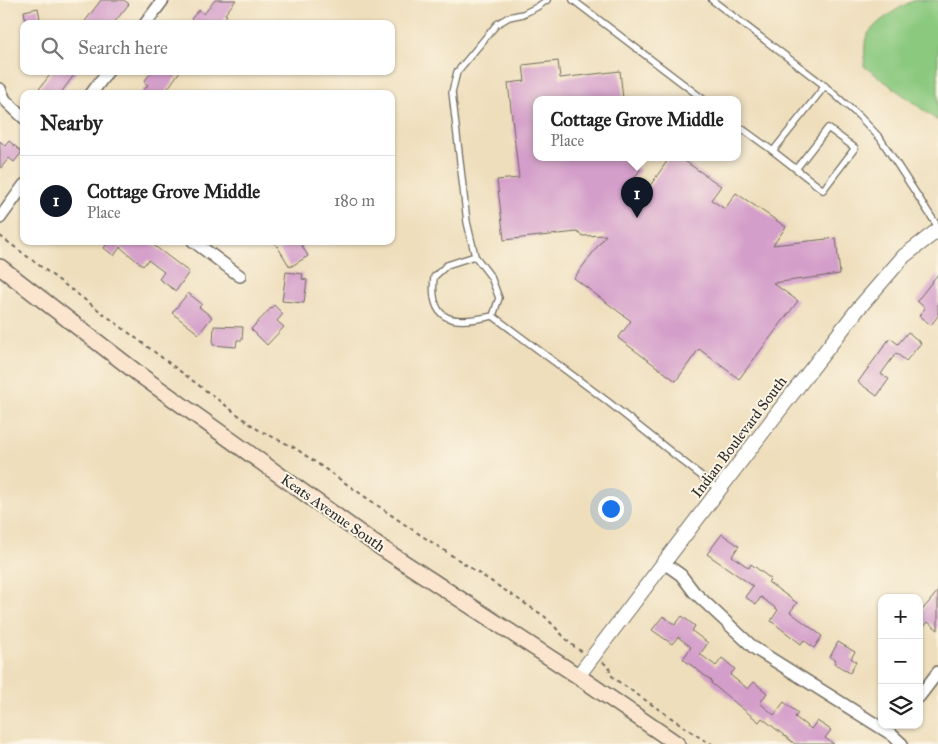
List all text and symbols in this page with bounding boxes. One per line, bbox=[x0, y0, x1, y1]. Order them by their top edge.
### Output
search box bbox=[20, 20, 395, 75]
icon: search bbox=[38, 34, 66, 62]
text: Search here bbox=[78, 36, 168, 59]
popup bbox=[533, 96, 741, 161]
text: Cottage Grove Middle bbox=[550, 108, 724, 131]
text: Nearby bbox=[40, 110, 103, 136]
text: Place bbox=[550, 131, 584, 150]
pin: 1 bbox=[621, 177, 653, 218]
text: Cottage Grove Middle bbox=[87, 180, 260, 203]
text: 1 bbox=[53, 191, 59, 210]
text: 180 m bbox=[334, 191, 375, 210]
text: Place bbox=[87, 203, 121, 222]
street label: Indian Boulevard South bbox=[687, 372, 791, 501]
street label: Keats Avenue South bbox=[277, 470, 389, 556]
your location bbox=[598, 496, 624, 522]
map controls bbox=[878, 594, 923, 729]
button: + bbox=[878, 594, 923, 639]
button: − bbox=[878, 639, 923, 684]
button: layers bbox=[878, 684, 923, 729]

